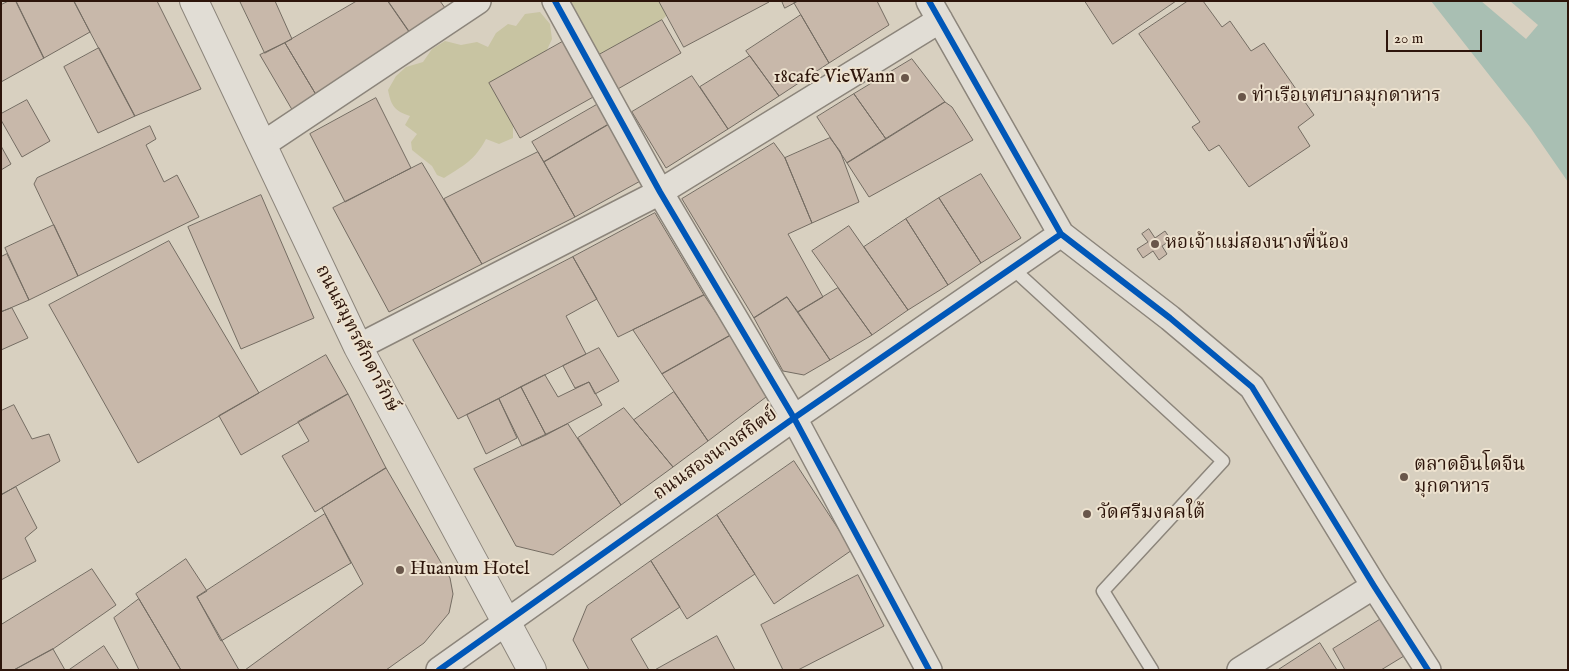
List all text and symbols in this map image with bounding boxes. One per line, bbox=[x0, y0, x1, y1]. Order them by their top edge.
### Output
scale bar bbox=[1389, 20, 1485, 52]
text: 20 m bbox=[1394, 29, 1423, 48]
place label: 18cafe VieWann bbox=[773, 67, 895, 89]
marker: 18cafe VieWann bbox=[899, 72, 911, 84]
place label: ท่าเรือเทศบาลมุกดาหาร bbox=[1252, 86, 1441, 108]
marker: ท่าเรือเทศบาลมุกดาหาร bbox=[1236, 91, 1248, 103]
place label: หอเจ้าแม่สองนางพี่น้อง bbox=[1165, 233, 1349, 255]
marker: หอเจ้าแม่สองนางพี่น้อง bbox=[1149, 238, 1161, 250]
street label: ถนนสมุทรศักดารักษ์ bbox=[309, 262, 403, 416]
street label: ถนนสองนางสถิตย์ bbox=[650, 404, 782, 506]
place label: ตลาดอินโดจีน มุกดาหาร bbox=[1414, 455, 1525, 499]
marker: ตลาดอินโดจีน มุกดาหาร bbox=[1398, 471, 1410, 483]
place label: วัดศรีมงคลใต้ bbox=[1097, 503, 1205, 525]
marker: วัดศรีมงคลใต้ bbox=[1081, 508, 1093, 520]
place label: Huanum Hotel bbox=[410, 559, 529, 581]
marker: Huanum Hotel bbox=[394, 564, 406, 576]

